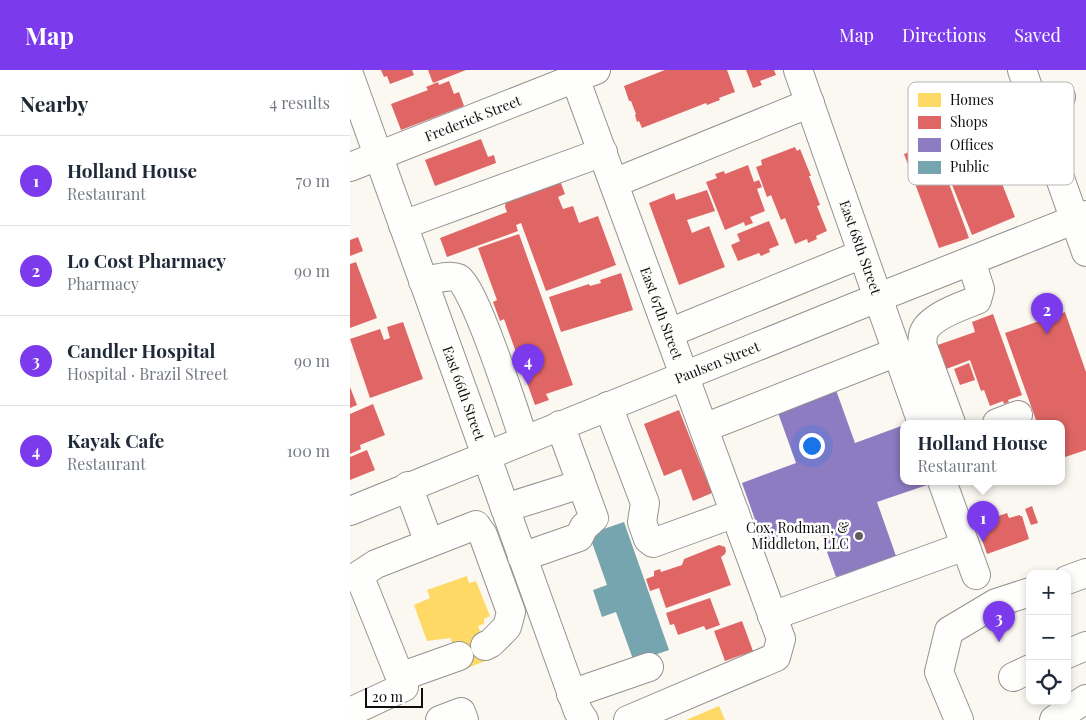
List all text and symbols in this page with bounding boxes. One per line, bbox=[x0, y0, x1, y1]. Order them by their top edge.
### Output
text: Map bbox=[25, 19, 74, 51]
text: Map bbox=[839, 23, 874, 47]
text: Directions bbox=[902, 23, 986, 47]
text: Saved bbox=[1014, 23, 1061, 47]
legend bbox=[908, 82, 1074, 185]
text: Nearby bbox=[20, 89, 89, 117]
street label: Frederick Street bbox=[422, 90, 525, 146]
text: Homes bbox=[950, 90, 994, 109]
text: 4 results bbox=[269, 92, 330, 113]
text: Shops bbox=[950, 112, 988, 131]
text: Offices bbox=[950, 135, 994, 154]
text: Holland House bbox=[67, 157, 197, 183]
text: Public bbox=[950, 157, 989, 176]
text: 1 bbox=[33, 170, 39, 191]
text: 70 m bbox=[296, 170, 330, 191]
text: Restaurant bbox=[67, 183, 146, 204]
street label: East 68th Street bbox=[835, 197, 886, 298]
text: Lo Cost Pharmacy bbox=[67, 247, 226, 273]
text: 2 bbox=[32, 260, 40, 281]
text: 90 m bbox=[294, 260, 330, 281]
street label: East 67th Street bbox=[636, 264, 688, 363]
text: Pharmacy bbox=[67, 273, 139, 294]
pin: 2 bbox=[1031, 293, 1063, 334]
street label: Paulsen Street bbox=[672, 336, 763, 388]
text: Candler Hospital bbox=[67, 337, 216, 363]
street label: East 66th Street bbox=[439, 343, 490, 444]
pin: 4 bbox=[512, 344, 544, 385]
text: 3 bbox=[32, 350, 40, 371]
text: 90 m bbox=[294, 350, 330, 371]
text: Hospital · Brazil Street bbox=[67, 363, 228, 384]
popup bbox=[900, 420, 1065, 485]
text: Kayak Cafe bbox=[67, 427, 164, 453]
text: Holland House bbox=[917, 429, 1048, 455]
your location bbox=[799, 433, 825, 459]
text: 4 bbox=[32, 440, 40, 461]
text: 100 m bbox=[287, 440, 330, 461]
text: Restaurant bbox=[67, 453, 146, 474]
text: Restaurant bbox=[917, 455, 996, 476]
pin: 1 bbox=[967, 501, 999, 542]
place label: Cox, Rodman, & Middleton, LLC bbox=[746, 518, 849, 553]
marker: Cox, Rodman, & Middleton, LLC bbox=[853, 530, 865, 542]
map controls bbox=[1026, 570, 1071, 705]
button: + bbox=[1026, 570, 1071, 615]
pin: 3 bbox=[983, 601, 1015, 642]
button: − bbox=[1026, 615, 1071, 660]
button: locate bbox=[1026, 660, 1071, 705]
scale bar bbox=[365, 685, 422, 708]
text: 20 m bbox=[372, 687, 403, 706]

